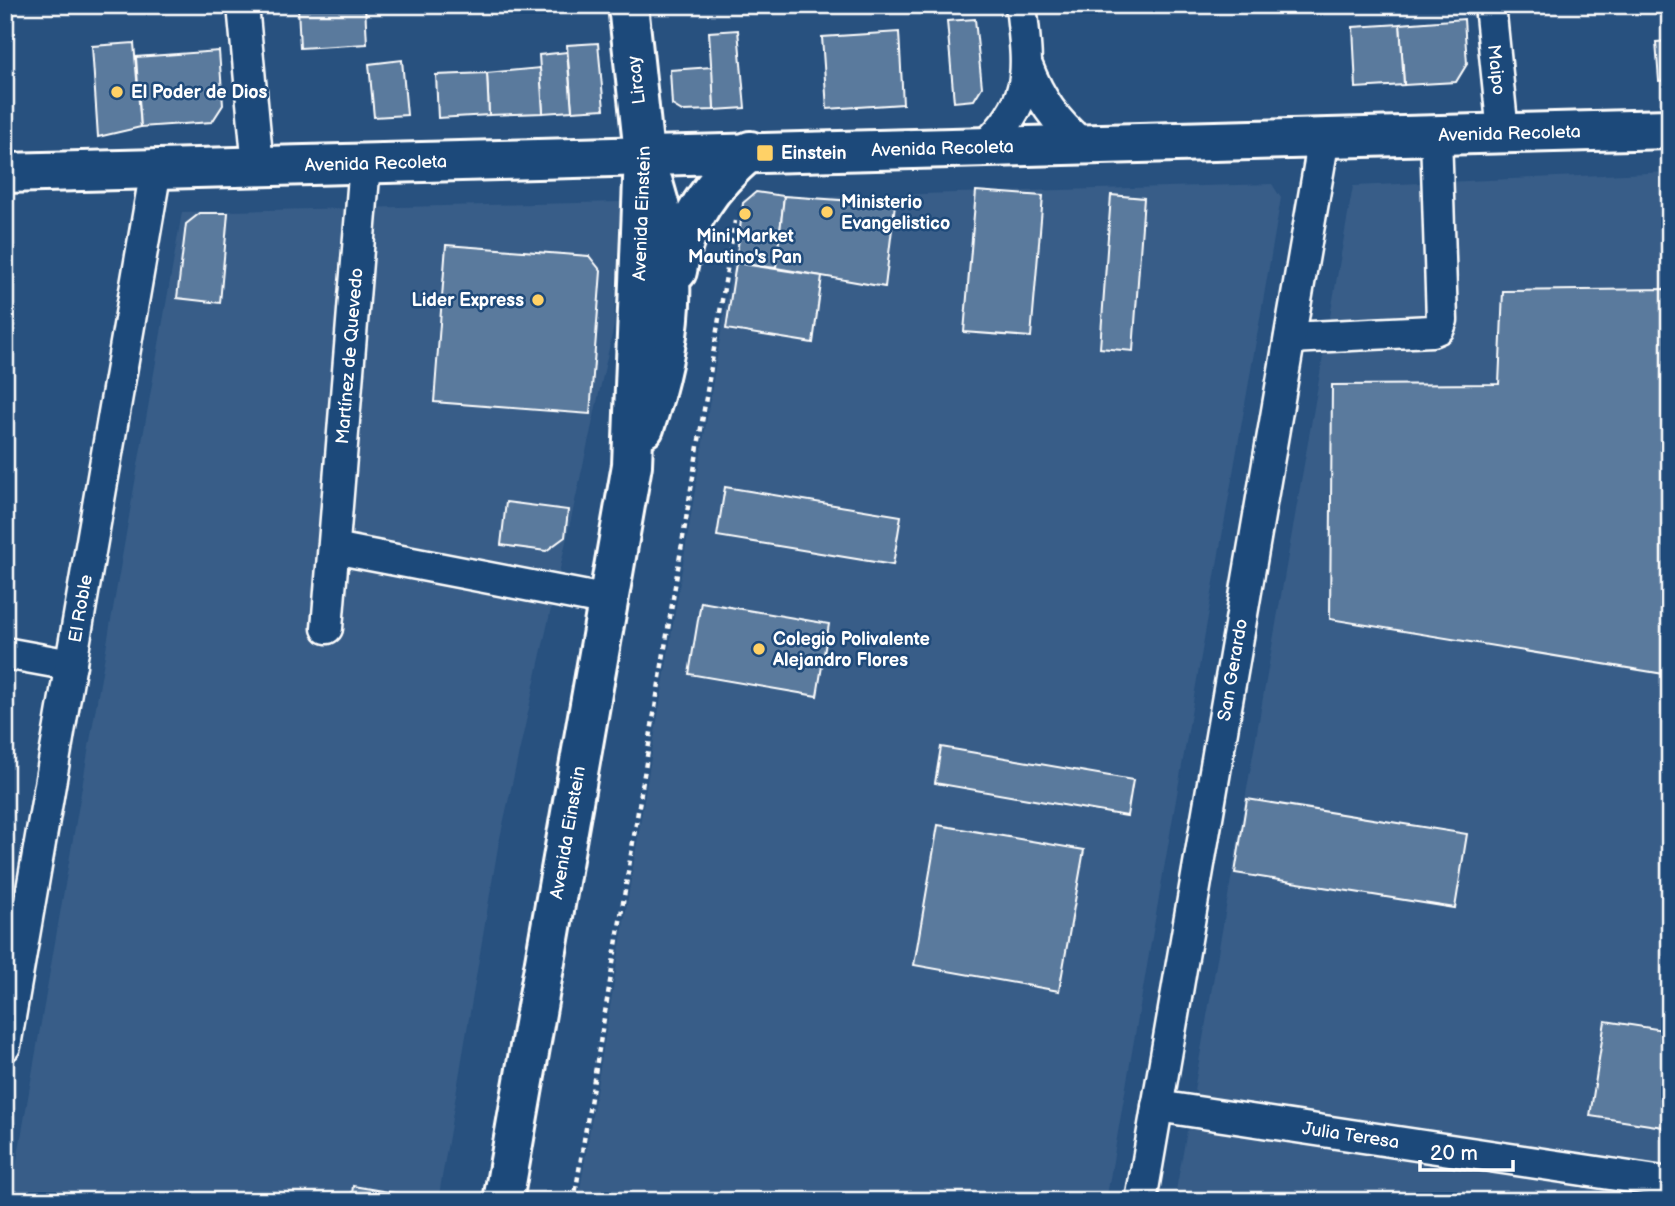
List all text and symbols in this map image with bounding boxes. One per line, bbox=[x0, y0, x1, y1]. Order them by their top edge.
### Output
street label: Maipo bbox=[1483, 43, 1509, 96]
street label: Lircay bbox=[623, 54, 650, 105]
place label: El Poder de Dios bbox=[131, 82, 268, 103]
marker: El Poder de Dios bbox=[109, 84, 125, 100]
street label: Avenida Recoleta bbox=[1438, 121, 1581, 146]
street label: Avenida Recoleta bbox=[871, 136, 1014, 161]
marker: Einstein bbox=[755, 143, 775, 163]
place label: Einstein bbox=[781, 143, 847, 164]
street label: Avenida Einstein bbox=[629, 145, 655, 281]
street label: Avenida Recoleta bbox=[304, 151, 447, 176]
place label: Ministerio Evangelistico bbox=[841, 192, 950, 234]
marker: Ministerio Evangelistico bbox=[819, 204, 835, 220]
marker: Mini Market Mautino's Pan bbox=[737, 206, 753, 222]
place label: Mini Market Mautino's Pan bbox=[688, 226, 802, 268]
street label: Martínez de Quevedo bbox=[332, 267, 367, 445]
place label: Lider Express bbox=[412, 290, 524, 311]
marker: Lider Express bbox=[530, 292, 546, 308]
street label: El Roble bbox=[65, 573, 97, 644]
street label: San Gerardo bbox=[1214, 617, 1252, 723]
place label: Colegio Polivalente Alejandro Flores bbox=[772, 629, 930, 671]
marker: Colegio Polivalente Alejandro Flores bbox=[751, 641, 767, 657]
street label: Avenida Einstein bbox=[546, 765, 590, 901]
street label: Julia Teresa bbox=[1301, 1118, 1401, 1153]
scale bar bbox=[1420, 1129, 1512, 1173]
text: 20 m bbox=[1430, 1141, 1478, 1166]

